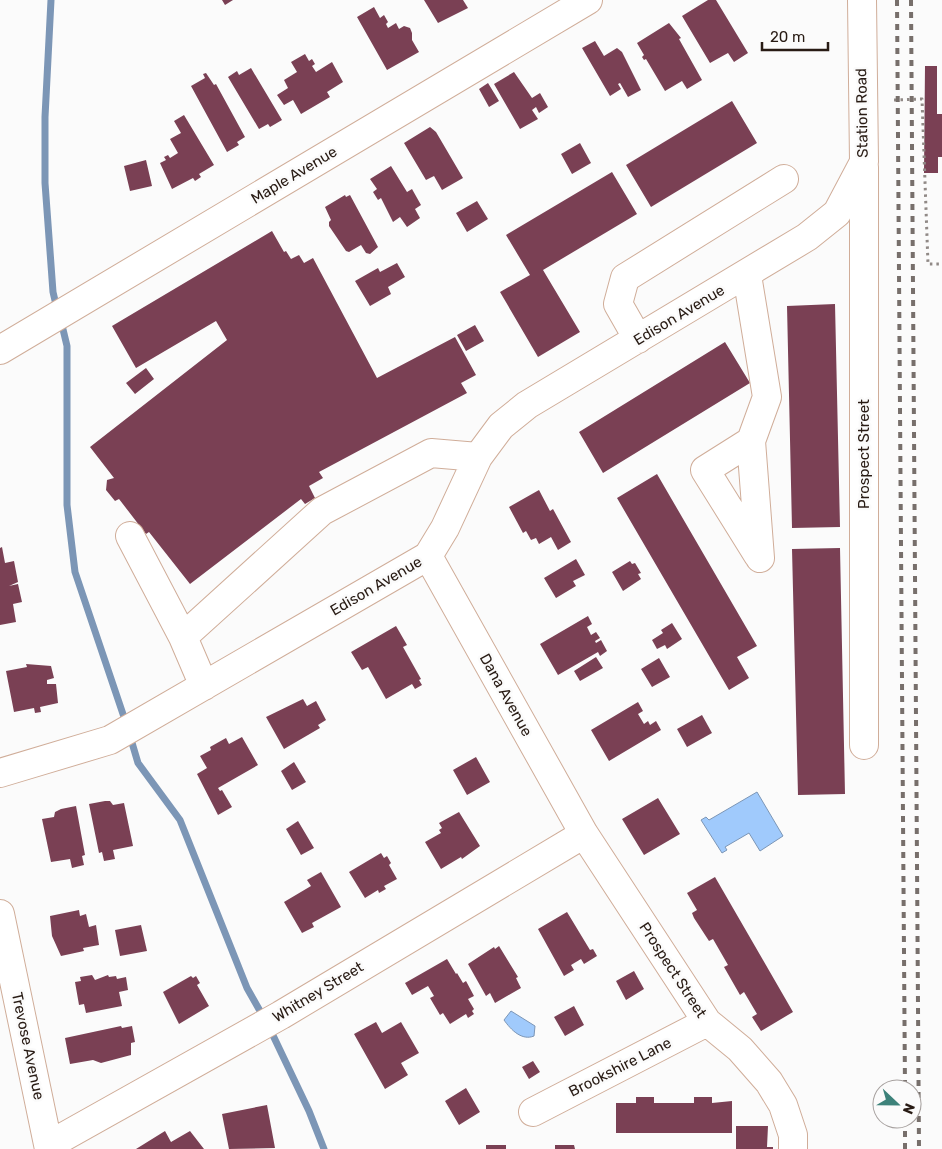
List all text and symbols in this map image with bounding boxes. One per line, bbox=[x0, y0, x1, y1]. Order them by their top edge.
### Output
scale bar bbox=[762, 20, 828, 52]
text: 20 m bbox=[770, 28, 805, 46]
street label: Station Road bbox=[852, 68, 872, 158]
street label: Maple Avenue bbox=[248, 142, 340, 208]
street label: Edison Avenue bbox=[630, 281, 728, 349]
street label: Prospect Street bbox=[855, 399, 873, 509]
street label: Edison Avenue bbox=[327, 553, 425, 619]
street label: Dana Avenue bbox=[476, 650, 536, 740]
street label: Prospect Street bbox=[636, 919, 711, 1021]
street label: Whitney Street bbox=[269, 958, 367, 1026]
street label: Trevose Avenue bbox=[8, 990, 48, 1102]
street label: Brookshire Lane bbox=[566, 1033, 674, 1101]
north arrow bbox=[872, 1079, 922, 1129]
text: N bbox=[899, 1101, 918, 1117]

